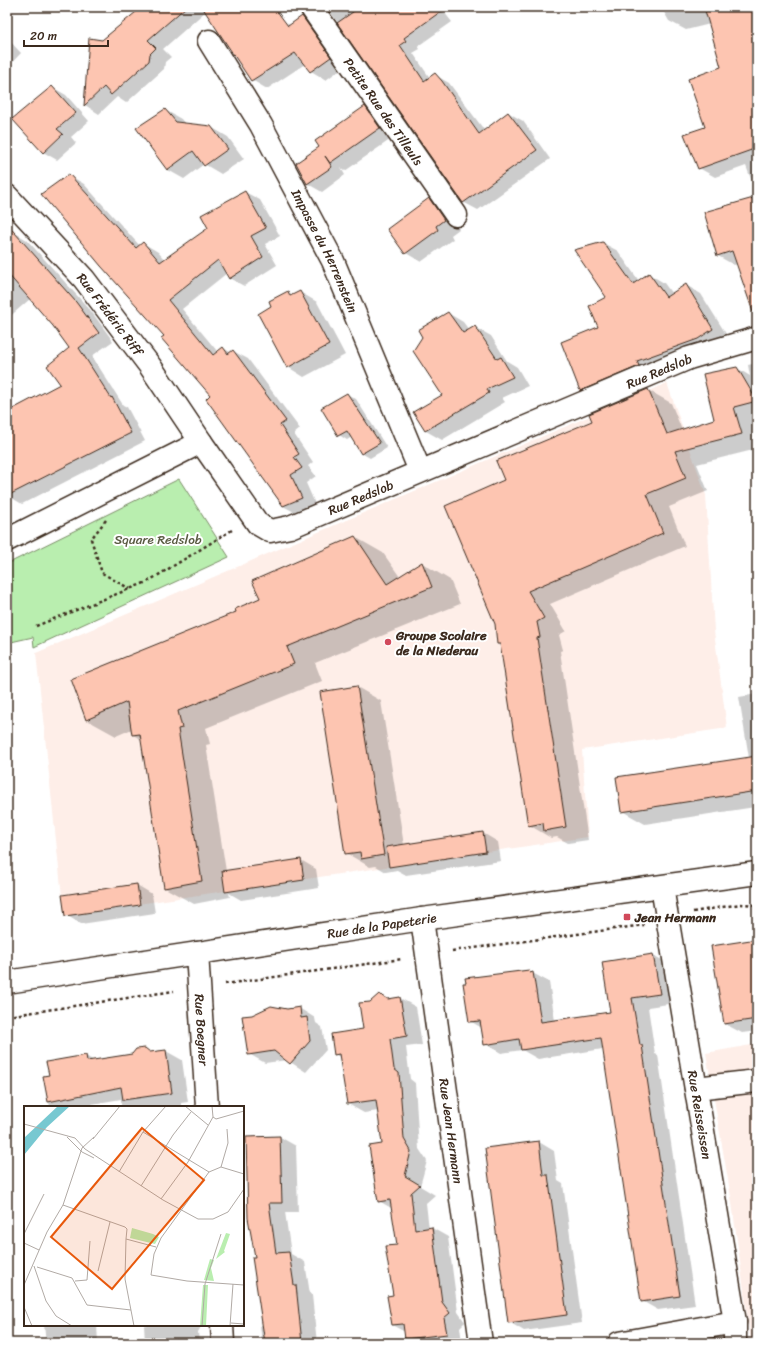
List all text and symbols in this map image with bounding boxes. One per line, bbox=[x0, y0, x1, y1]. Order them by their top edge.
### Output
scale bar bbox=[24, 22, 108, 48]
text: 20 m bbox=[30, 25, 57, 47]
street label: Petite Rue des Tilleuls bbox=[338, 52, 430, 171]
street label: Impasse du Herrenstein bbox=[285, 184, 365, 316]
street label: Rue Frédéric Riff bbox=[72, 267, 151, 362]
street label: Rue Redslob bbox=[622, 347, 695, 395]
street label: Rue Redslob bbox=[324, 473, 397, 521]
park label: Square Redslob bbox=[114, 528, 202, 551]
place label: Groupe Scolaire de la Niederau bbox=[395, 624, 487, 662]
marker: Groupe Scolaire de la Niederau bbox=[383, 637, 393, 647]
street label: Rue de la Papeterie bbox=[325, 906, 438, 945]
place label: Jean Hermann bbox=[634, 906, 717, 929]
marker: Jean Hermann bbox=[622, 912, 632, 922]
street label: Rue Boegner bbox=[188, 993, 216, 1067]
street label: Rue Reisseissen bbox=[681, 1069, 719, 1161]
street label: Rue Jean Hermann bbox=[433, 1077, 470, 1185]
inset map bbox=[24, 1106, 244, 1326]

